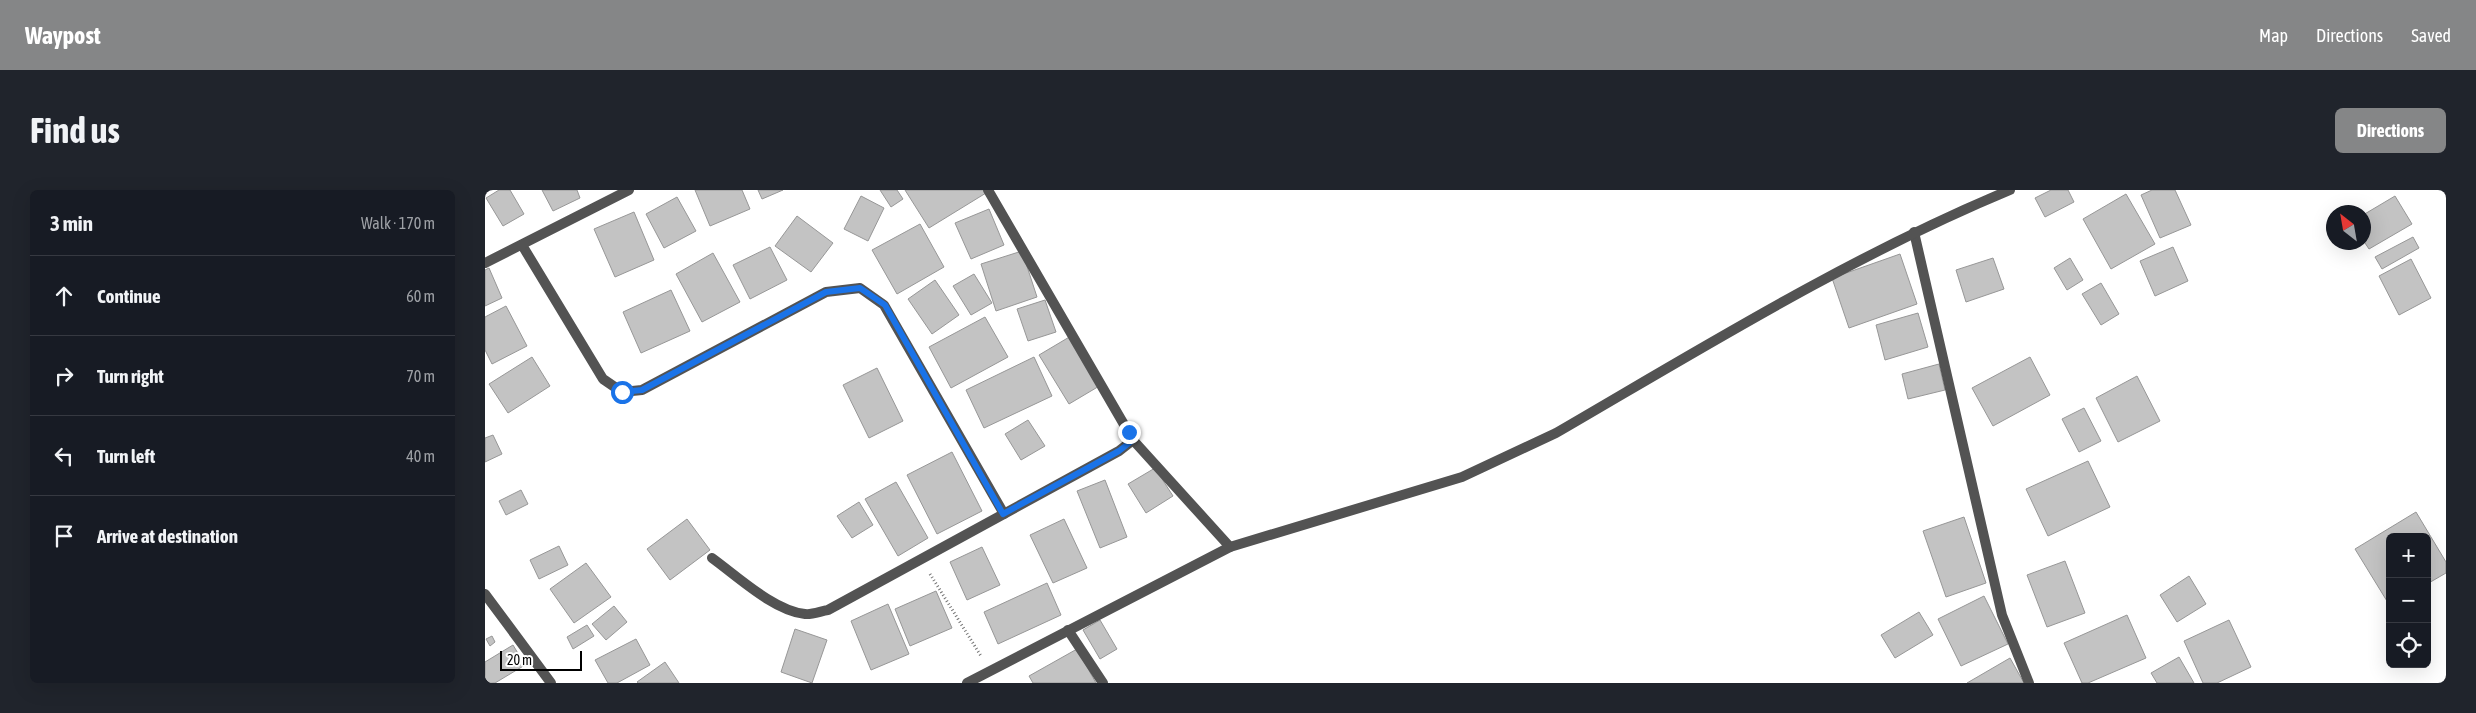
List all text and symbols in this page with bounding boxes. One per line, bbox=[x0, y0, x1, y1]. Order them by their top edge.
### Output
text: Waypost bbox=[25, 22, 101, 49]
text: Map bbox=[2259, 25, 2288, 46]
text: Directions bbox=[2316, 25, 2383, 46]
text: Saved bbox=[2411, 25, 2451, 46]
button: Directions bbox=[2335, 108, 2446, 153]
text: Find us bbox=[30, 110, 120, 150]
north arrow bbox=[2326, 205, 2371, 250]
text: 3 min bbox=[50, 211, 93, 235]
text: Walk · 170 m bbox=[361, 214, 435, 232]
icon: ahead bbox=[50, 282, 78, 310]
text: Continue bbox=[97, 285, 161, 307]
text: 60 m bbox=[406, 287, 435, 305]
icon: right bbox=[50, 362, 78, 390]
text: Turn right bbox=[97, 365, 164, 387]
text: 70 m bbox=[406, 367, 435, 385]
route start bbox=[611, 381, 634, 404]
route end bbox=[1118, 421, 1141, 444]
icon: left bbox=[50, 442, 78, 470]
text: Turn left bbox=[97, 445, 155, 467]
text: 40 m bbox=[406, 447, 435, 465]
icon: arrive bbox=[50, 522, 78, 550]
text: Arrive at destination bbox=[97, 525, 238, 547]
map controls bbox=[2386, 533, 2431, 668]
button: + bbox=[2386, 533, 2431, 578]
button: − bbox=[2386, 578, 2431, 623]
button: locate bbox=[2386, 623, 2431, 668]
scale bar bbox=[500, 648, 583, 671]
text: 20 m bbox=[507, 652, 532, 668]

